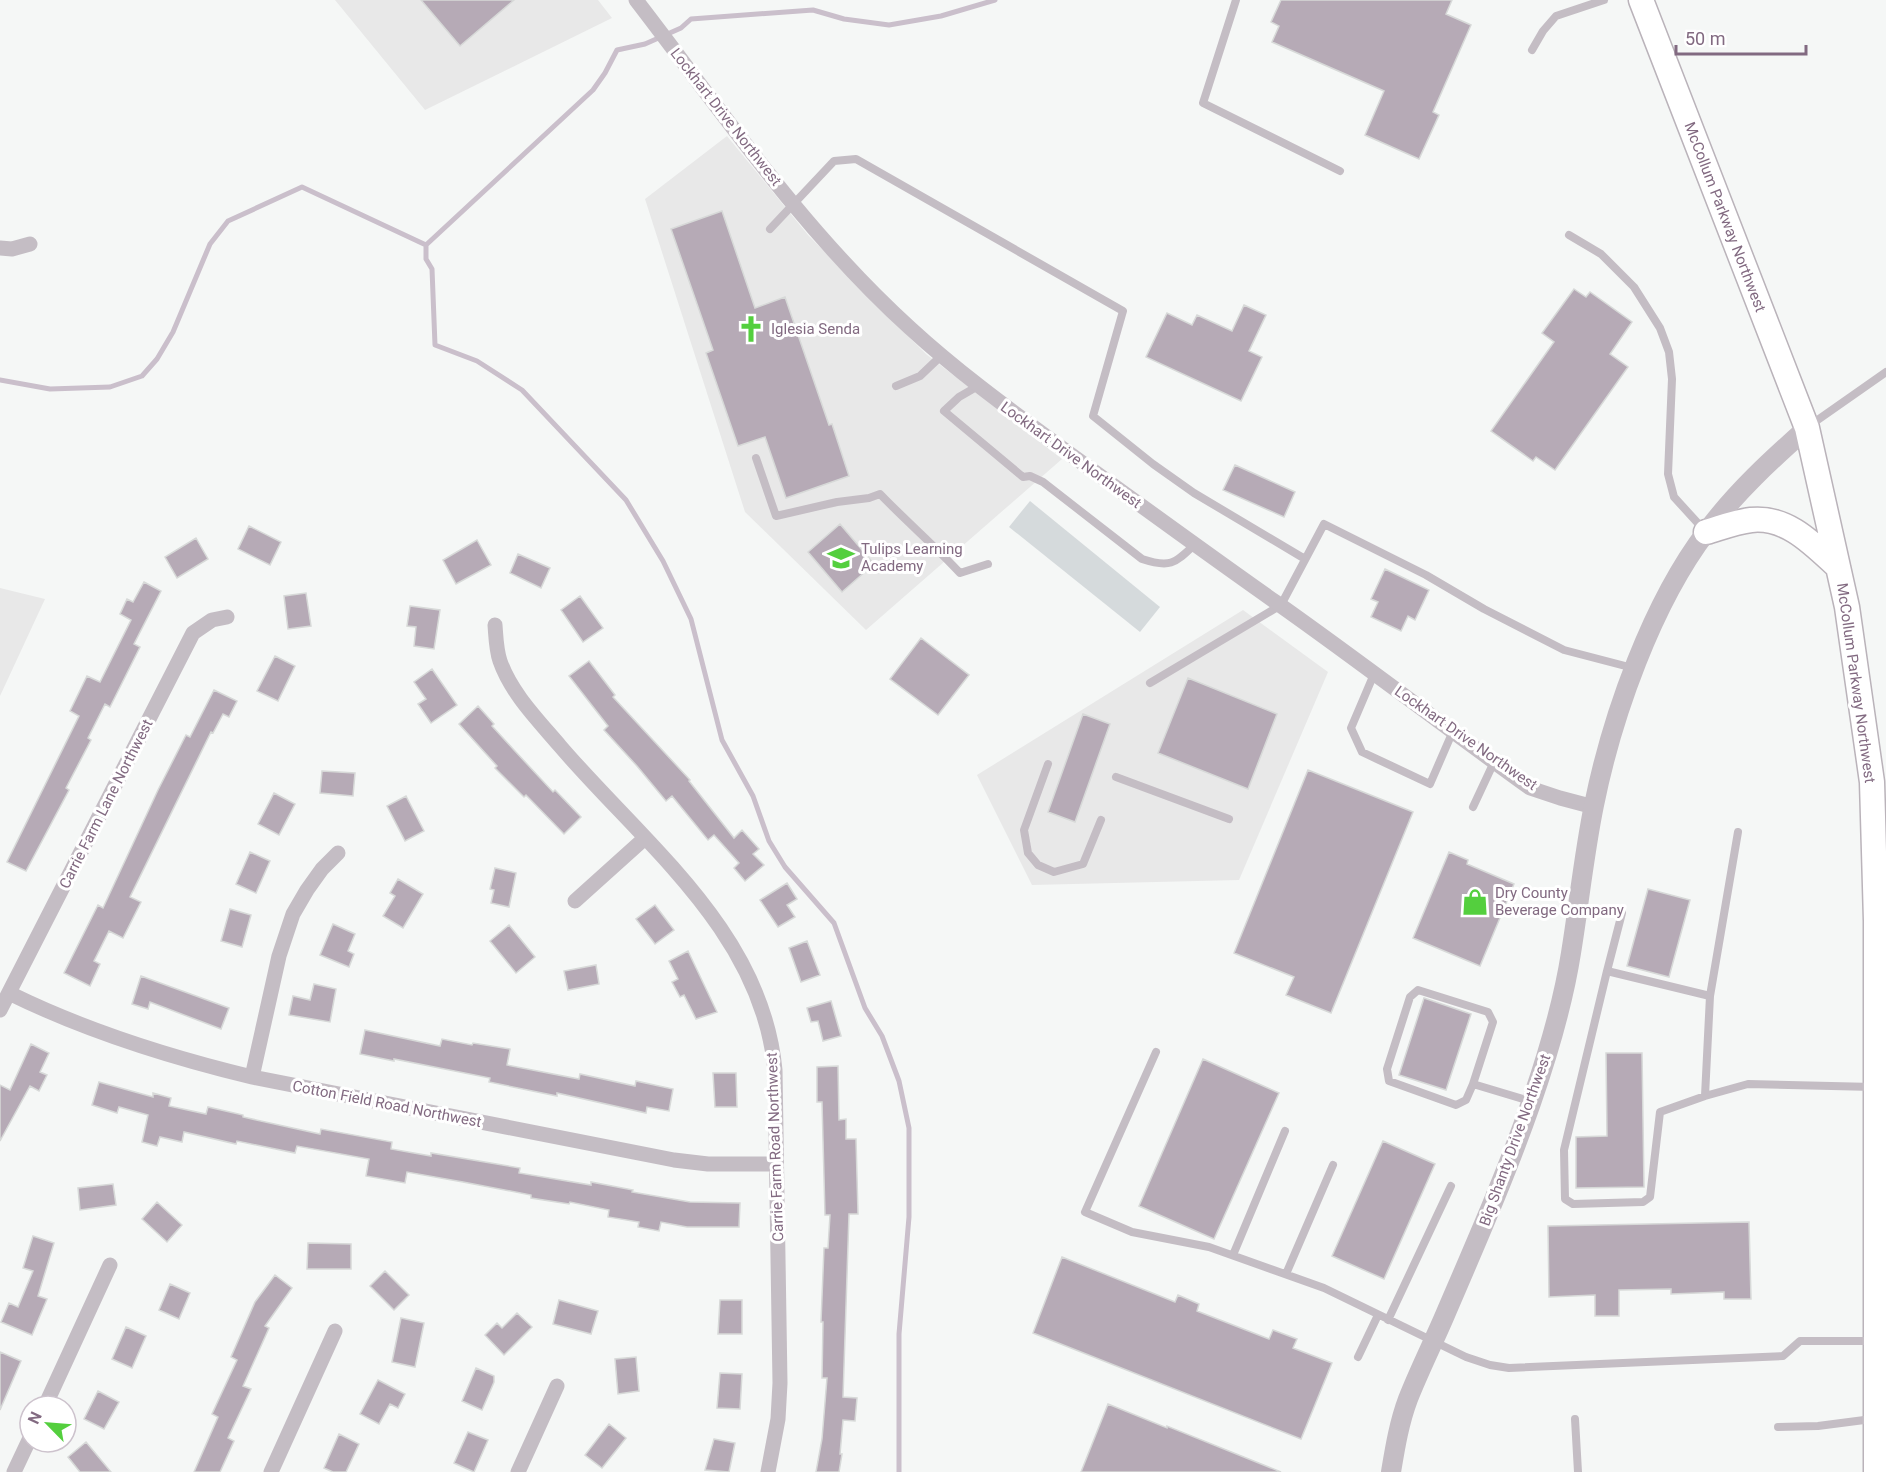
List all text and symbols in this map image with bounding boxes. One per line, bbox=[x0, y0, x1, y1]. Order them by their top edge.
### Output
scale bar bbox=[1676, 18, 1806, 56]
text: 50 m bbox=[1685, 28, 1725, 49]
street label: Lockhart Drive Northwest bbox=[667, 45, 785, 189]
street label: McCollum Parkway Northwest bbox=[1680, 120, 1770, 315]
church icon: Iglesia Senda bbox=[736, 314, 766, 344]
place label: Iglesia Senda bbox=[771, 320, 860, 338]
street label: Lockhart Drive Northwest bbox=[997, 398, 1145, 512]
place label: Tulips Learning Academy bbox=[861, 540, 963, 575]
school or university icon: Tulips Learning Academy bbox=[826, 543, 856, 573]
street label: McCollum Parkway Northwest bbox=[1833, 582, 1879, 784]
street label: Lockhart Drive Northwest bbox=[1391, 682, 1541, 794]
street label: Carrie Farm Lane Northwest bbox=[55, 716, 157, 892]
place label: Dry County Beverage Company bbox=[1495, 884, 1624, 919]
shop icon: Dry County Beverage Company bbox=[1460, 887, 1490, 917]
street label: Big Shanty Drive Northwest bbox=[1475, 1051, 1555, 1228]
street label: Carrie Farm Road Northwest bbox=[763, 1052, 787, 1242]
street label: Cotton Field Road Northwest bbox=[291, 1077, 483, 1131]
north arrow bbox=[18, 1394, 78, 1454]
text: N bbox=[24, 1409, 46, 1427]

